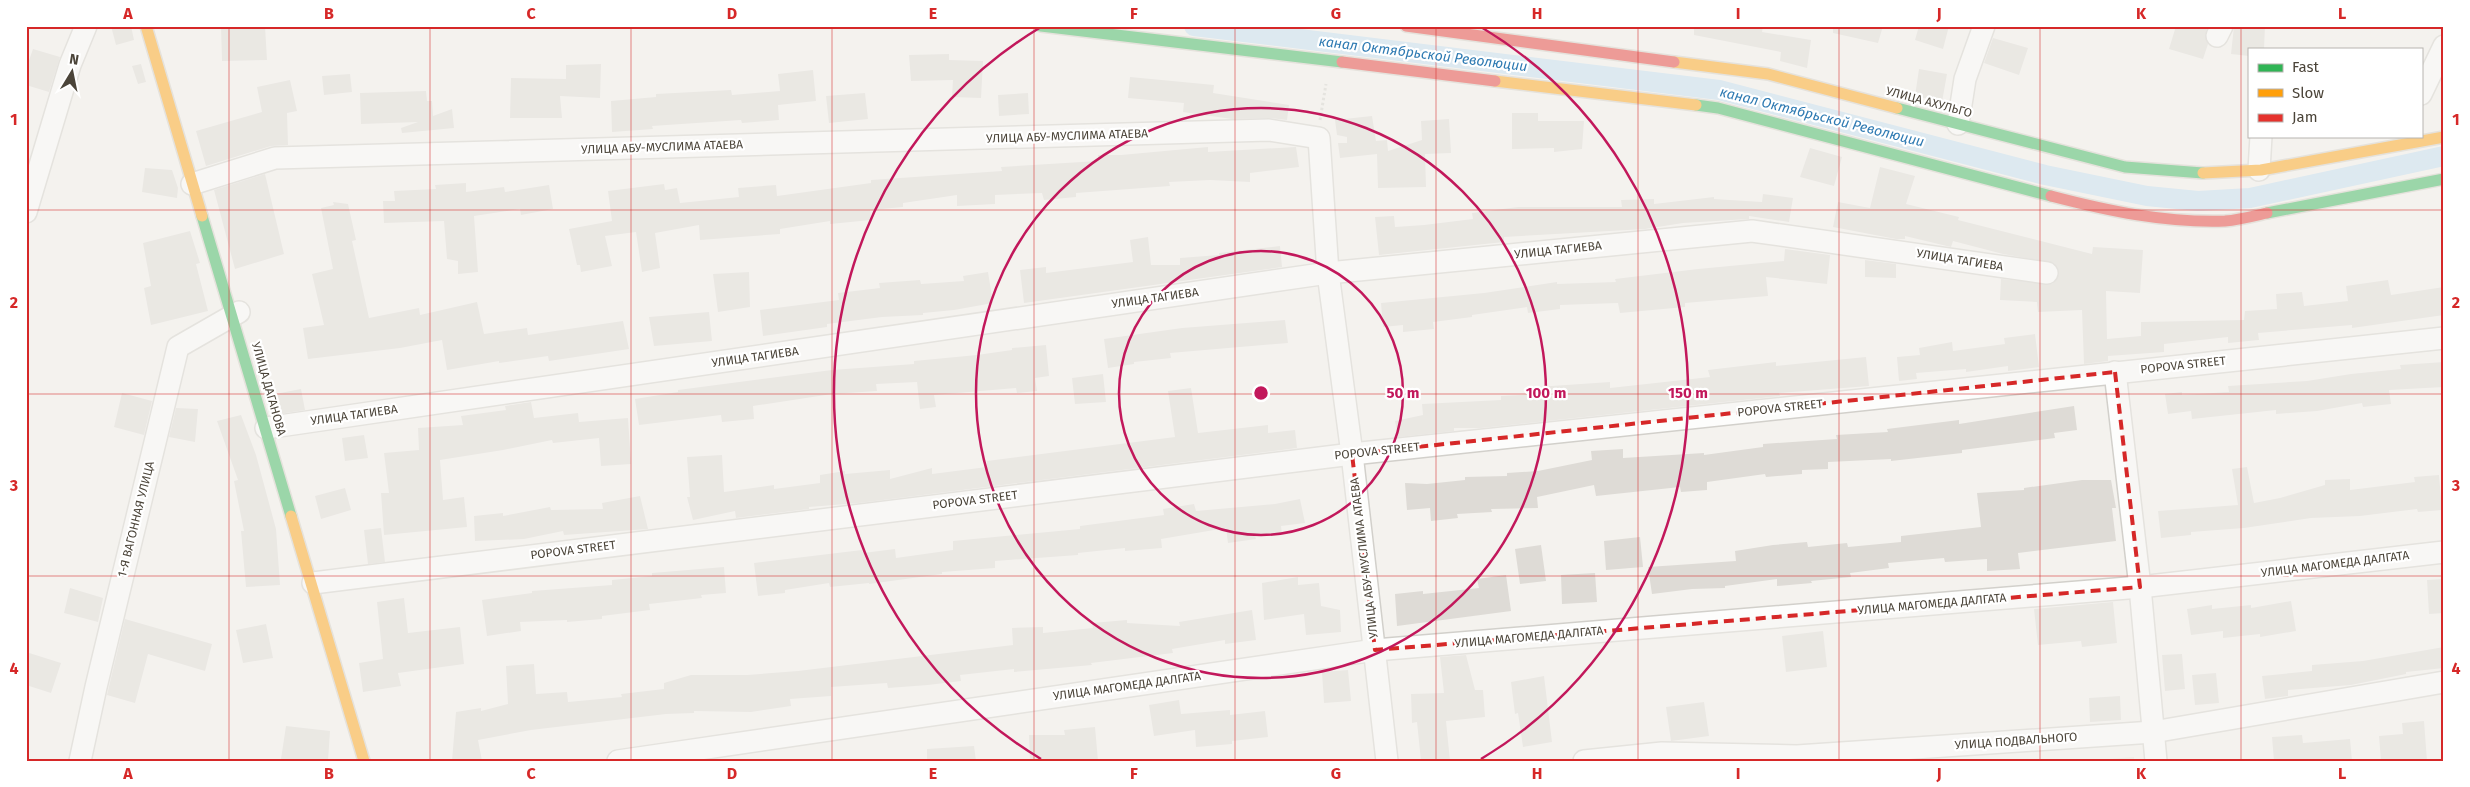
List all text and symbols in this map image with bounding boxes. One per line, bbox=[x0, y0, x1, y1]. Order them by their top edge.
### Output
text: A bbox=[122, 4, 133, 23]
text: B bbox=[324, 4, 334, 23]
text: C bbox=[526, 4, 536, 23]
text: D bbox=[727, 4, 737, 23]
text: E bbox=[929, 4, 937, 23]
text: F bbox=[1130, 4, 1138, 23]
text: G bbox=[1331, 4, 1341, 23]
text: H bbox=[1532, 4, 1542, 23]
text: I bbox=[1736, 4, 1740, 23]
text: J bbox=[1935, 4, 1942, 23]
text: K bbox=[2136, 4, 2147, 23]
text: L bbox=[2338, 4, 2346, 23]
water label: канал Октябрьской Революции bbox=[1318, 33, 1528, 75]
north arrow bbox=[48, 48, 98, 98]
legend bbox=[2248, 48, 2422, 138]
text: N bbox=[68, 51, 80, 69]
text: Fast bbox=[2292, 58, 2319, 76]
water label: канал Октябрьской Революции bbox=[1718, 83, 1926, 151]
street label: УЛИЦА АХУЛЬГО bbox=[1884, 84, 1974, 120]
text: Slow bbox=[2292, 84, 2324, 102]
text: Jam bbox=[2292, 108, 2318, 126]
text: 1 bbox=[10, 110, 18, 129]
text: 1 bbox=[2452, 110, 2460, 129]
street label: УЛИЦА АБУ-МУСЛИМА АТАЕВА bbox=[986, 126, 1148, 146]
street label: УЛИЦА АБУ-МУСЛИМА АТАЕВА bbox=[581, 137, 743, 157]
street label: УЛИЦА ТАГИЕВА bbox=[1514, 238, 1602, 262]
street label: УЛИЦА ТАГИЕВА bbox=[1916, 246, 2004, 274]
street label: УЛИЦА ТАГИЕВА bbox=[1111, 285, 1199, 311]
text: 2 bbox=[10, 293, 18, 312]
text: 2 bbox=[2452, 293, 2460, 312]
street label: УЛИЦА ДАГАНОВА bbox=[249, 340, 289, 438]
street label: УЛИЦА ТАГИЕВА bbox=[711, 344, 799, 370]
street label: POPOVA STREET bbox=[2140, 353, 2227, 376]
centre of rings bbox=[1252, 384, 1270, 402]
text: 50 m bbox=[1386, 384, 1420, 402]
text: 100 m bbox=[1526, 384, 1566, 402]
text: 150 m bbox=[1668, 384, 1708, 402]
street label: POPOVA STREET bbox=[1737, 396, 1824, 419]
street label: УЛИЦА ТАГИЕВА bbox=[310, 402, 398, 428]
street label: POPOVA STREET bbox=[1334, 439, 1421, 462]
street label: 1-Я ВАГОННАЯ УЛИЦА bbox=[115, 459, 157, 578]
text: 3 bbox=[9, 476, 18, 495]
text: 3 bbox=[2451, 476, 2460, 495]
street label: УЛИЦА АБУ-МУСЛИМА АТАЕВА bbox=[1347, 477, 1381, 639]
street label: POPOVA STREET bbox=[932, 488, 1019, 512]
street label: POPOVA STREET bbox=[530, 538, 617, 562]
street label: УЛИЦА МАГОМЕДА ДАЛГАТА bbox=[2260, 548, 2410, 580]
street label: УЛИЦА МАГОМЕДА ДАЛГАТА bbox=[1857, 591, 2007, 617]
street label: УЛИЦА МАГОМЕДА ДАЛГАТА bbox=[1454, 624, 1604, 650]
text: 4 bbox=[9, 659, 19, 678]
text: 4 bbox=[2451, 659, 2461, 678]
street label: УЛИЦА МАГОМЕДА ДАЛГАТА bbox=[1052, 669, 1202, 703]
street label: УЛИЦА ПОДВАЛЬНОГО bbox=[1954, 730, 2078, 752]
text: A bbox=[122, 764, 133, 783]
text: B bbox=[324, 764, 334, 783]
text: C bbox=[526, 764, 536, 783]
text: D bbox=[727, 764, 737, 783]
text: E bbox=[929, 764, 937, 783]
text: F bbox=[1130, 764, 1138, 783]
text: G bbox=[1331, 764, 1341, 783]
text: H bbox=[1532, 764, 1542, 783]
text: I bbox=[1736, 764, 1740, 783]
text: J bbox=[1935, 764, 1942, 783]
text: K bbox=[2136, 764, 2147, 783]
text: L bbox=[2338, 764, 2346, 783]

